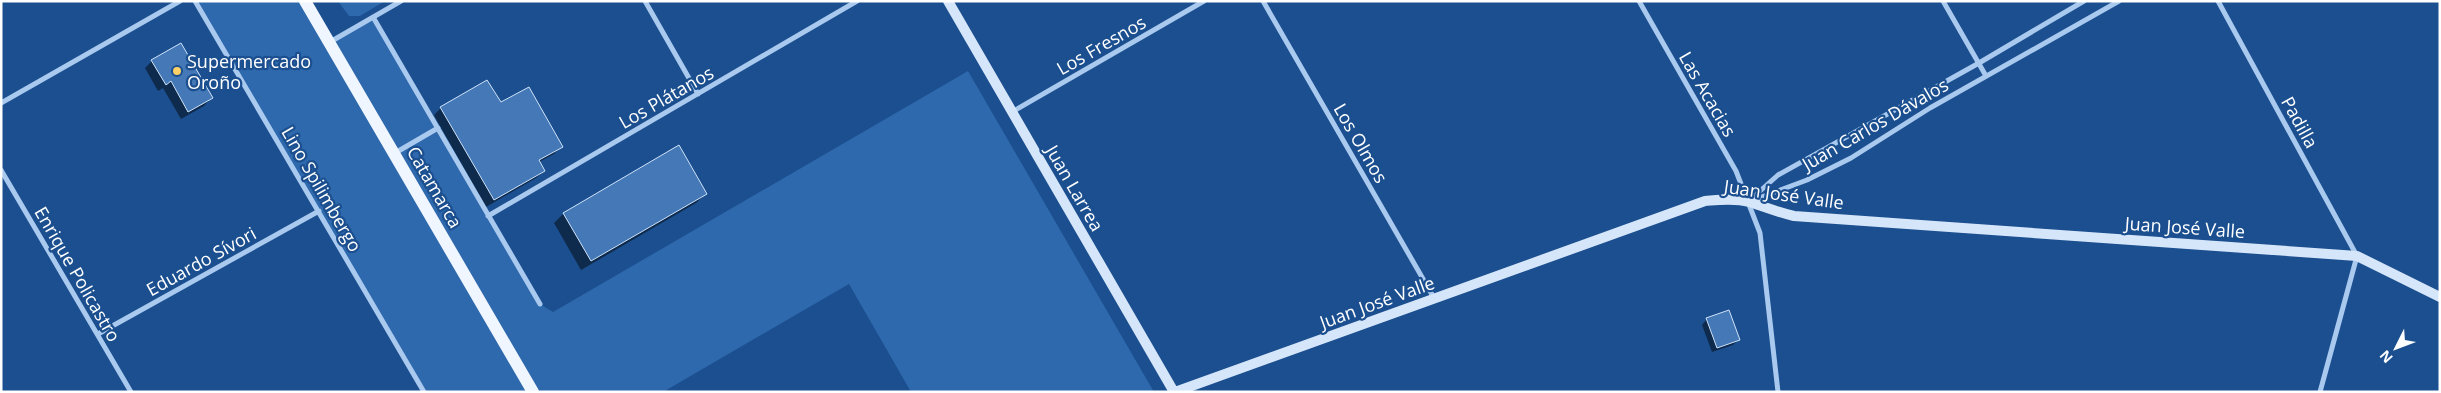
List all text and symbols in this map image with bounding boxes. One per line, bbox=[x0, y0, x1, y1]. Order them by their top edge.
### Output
street label: Los Fresnos bbox=[1052, 10, 1150, 80]
street label: Las Acacias bbox=[1674, 47, 1742, 141]
place label: Supermercado Oroño bbox=[187, 49, 311, 94]
street label: Los Plátanos bbox=[614, 60, 718, 134]
marker: Supermercado Oroño bbox=[171, 65, 183, 77]
street label: Juan Carlos Dávalos bbox=[1796, 72, 1952, 177]
street label: Padilla bbox=[2276, 92, 2324, 152]
street label: Los Olmos bbox=[1329, 99, 1393, 187]
street label: Lino Spilimbergo bbox=[276, 122, 368, 256]
street label: Juan Larrea bbox=[1040, 139, 1109, 235]
street label: Catamarca bbox=[402, 142, 468, 232]
street label: Juan José Valle bbox=[1721, 173, 1845, 214]
street label: Enrique Policastro bbox=[30, 202, 126, 346]
street label: Juan José Valle bbox=[2122, 211, 2246, 243]
street label: Eduardo Sívori bbox=[142, 221, 260, 301]
street label: Juan José Valle bbox=[1314, 270, 1438, 335]
north arrow bbox=[2371, 323, 2421, 373]
text: N bbox=[2375, 346, 2397, 368]

